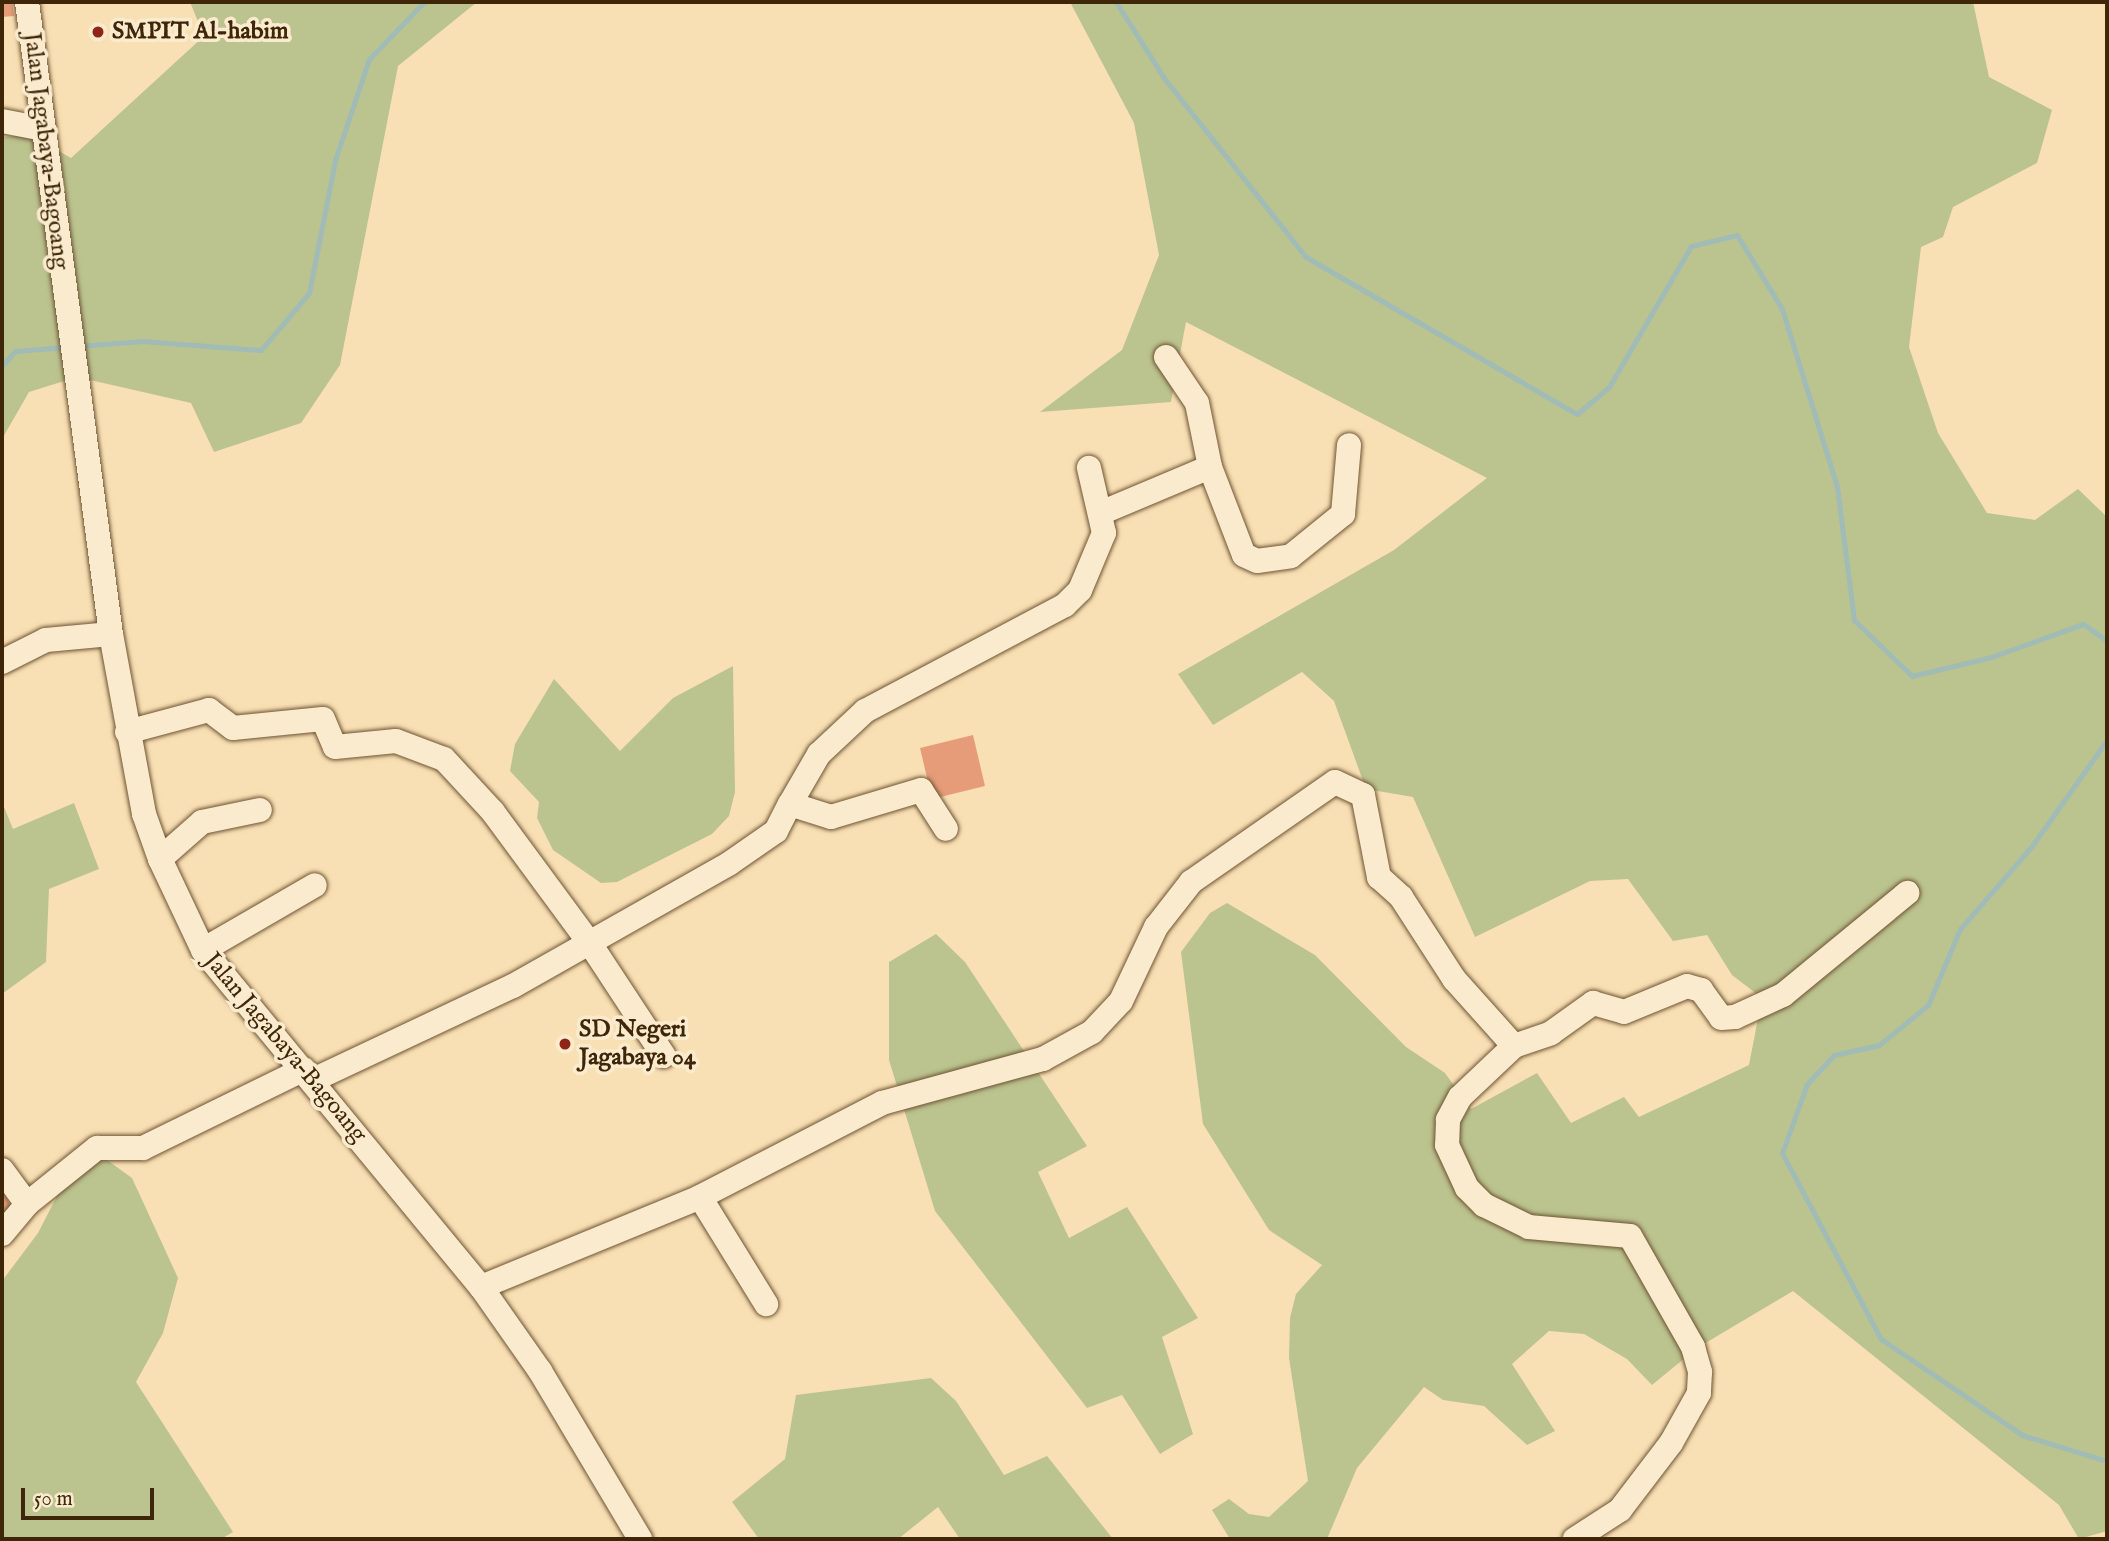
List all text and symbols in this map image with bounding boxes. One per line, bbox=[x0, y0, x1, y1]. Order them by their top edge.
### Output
place label: SMPIT Al-habim bbox=[112, 18, 289, 46]
marker: SMPIT Al-habim bbox=[90, 24, 106, 40]
street label: Jalan Jagabaya–Bagoang bbox=[17, 31, 75, 271]
street label: Jalan Jagabaya–Bagoang bbox=[197, 947, 373, 1149]
place label: SD Negeri Jagabaya 04 bbox=[579, 1016, 696, 1072]
marker: SD Negeri Jagabaya 04 bbox=[557, 1036, 573, 1052]
scale bar bbox=[24, 1474, 158, 1518]
text: 50 m bbox=[34, 1486, 73, 1513]

